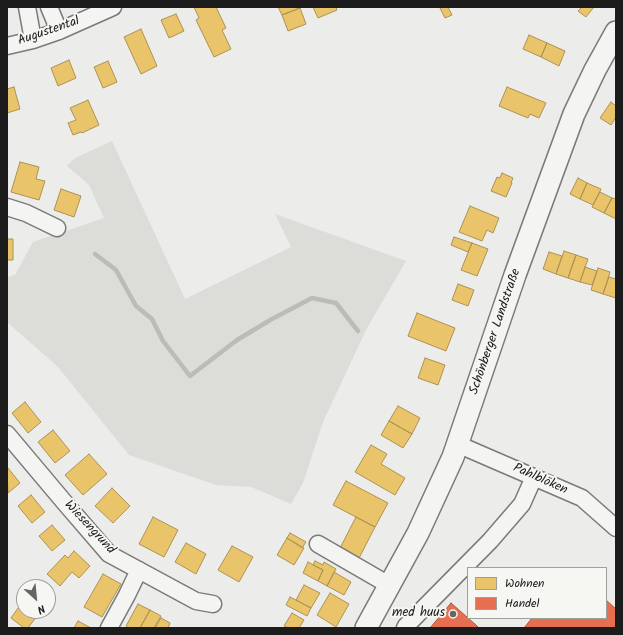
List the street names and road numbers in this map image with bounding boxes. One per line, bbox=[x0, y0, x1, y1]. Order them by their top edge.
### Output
street label: Augustental bbox=[16, 14, 82, 50]
street label: Schönberger Landstraße bbox=[467, 267, 525, 397]
street label: Pahlblöken bbox=[510, 461, 570, 499]
street label: Wiesengrund bbox=[60, 498, 118, 558]

